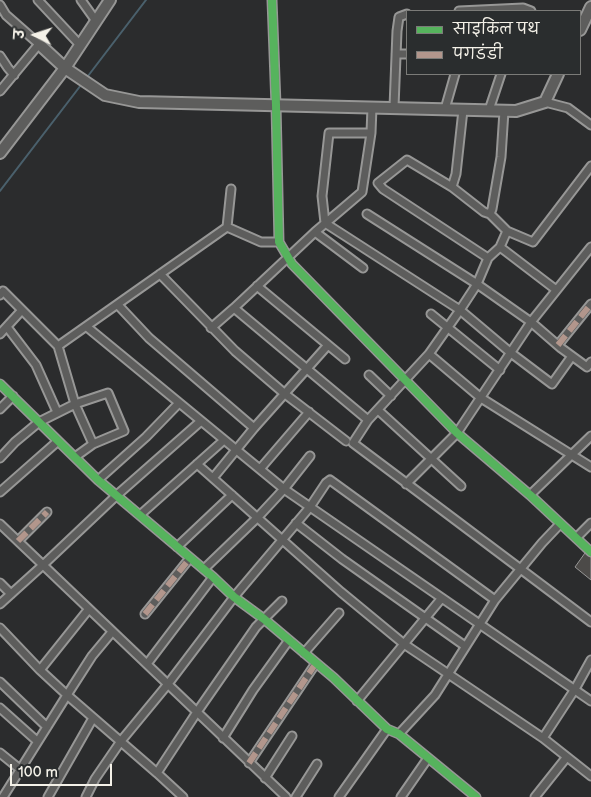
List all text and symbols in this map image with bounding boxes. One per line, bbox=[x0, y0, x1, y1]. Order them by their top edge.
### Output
north arrow bbox=[10, 10, 60, 60]
legend bbox=[406, 10, 581, 75]
text: साइकिल पथ bbox=[453, 20, 539, 39]
text: उ bbox=[11, 29, 28, 39]
text: पगडंडी bbox=[453, 45, 503, 64]
scale bar bbox=[12, 754, 115, 786]
text: 100 m bbox=[18, 763, 58, 782]

